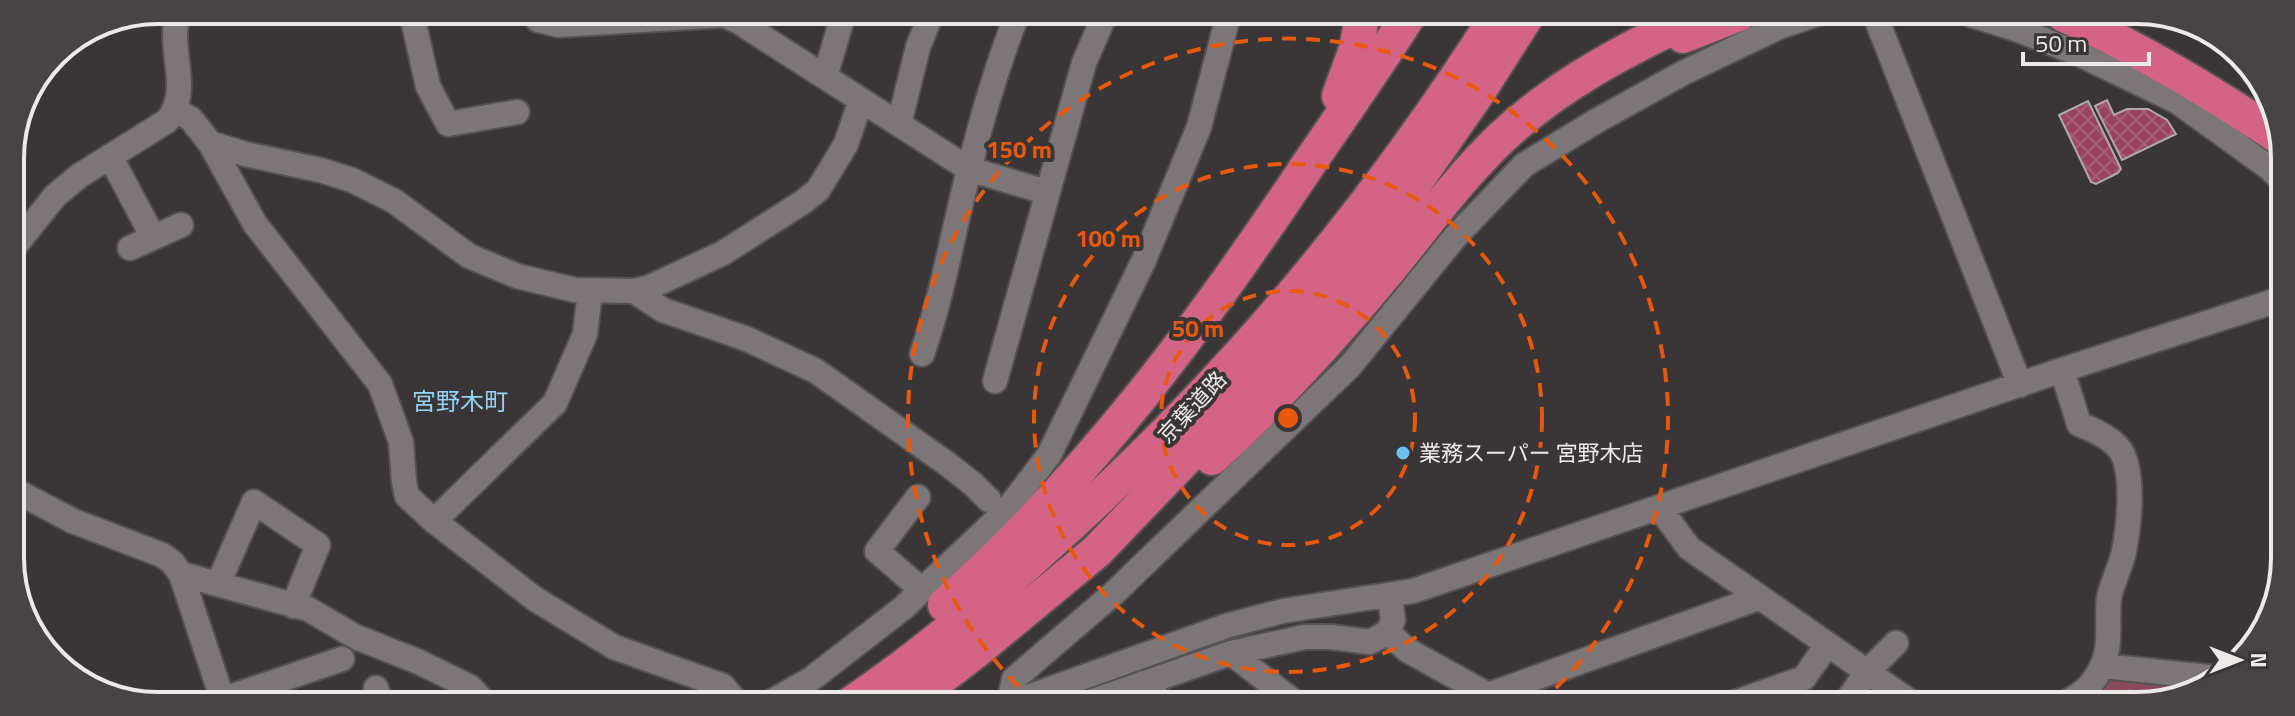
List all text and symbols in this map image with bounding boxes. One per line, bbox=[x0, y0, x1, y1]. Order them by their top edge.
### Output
scale bar bbox=[2023, 16, 2149, 66]
text: 50 m bbox=[2035, 25, 2087, 61]
text: 150 m bbox=[986, 131, 1052, 167]
text: 100 m bbox=[1075, 220, 1141, 256]
text: 50 m bbox=[1172, 310, 1224, 346]
street label: 京葉道路 bbox=[1150, 363, 1234, 451]
district label: 宮野木町 bbox=[412, 383, 508, 419]
centre of rings bbox=[1274, 404, 1302, 432]
place label: 業務スーパー 宮野木店 bbox=[1419, 436, 1644, 470]
marker: 業務スーパー 宮野木店 bbox=[1394, 444, 1412, 462]
north arrow bbox=[2199, 620, 2279, 700]
text: N bbox=[2242, 652, 2276, 668]

